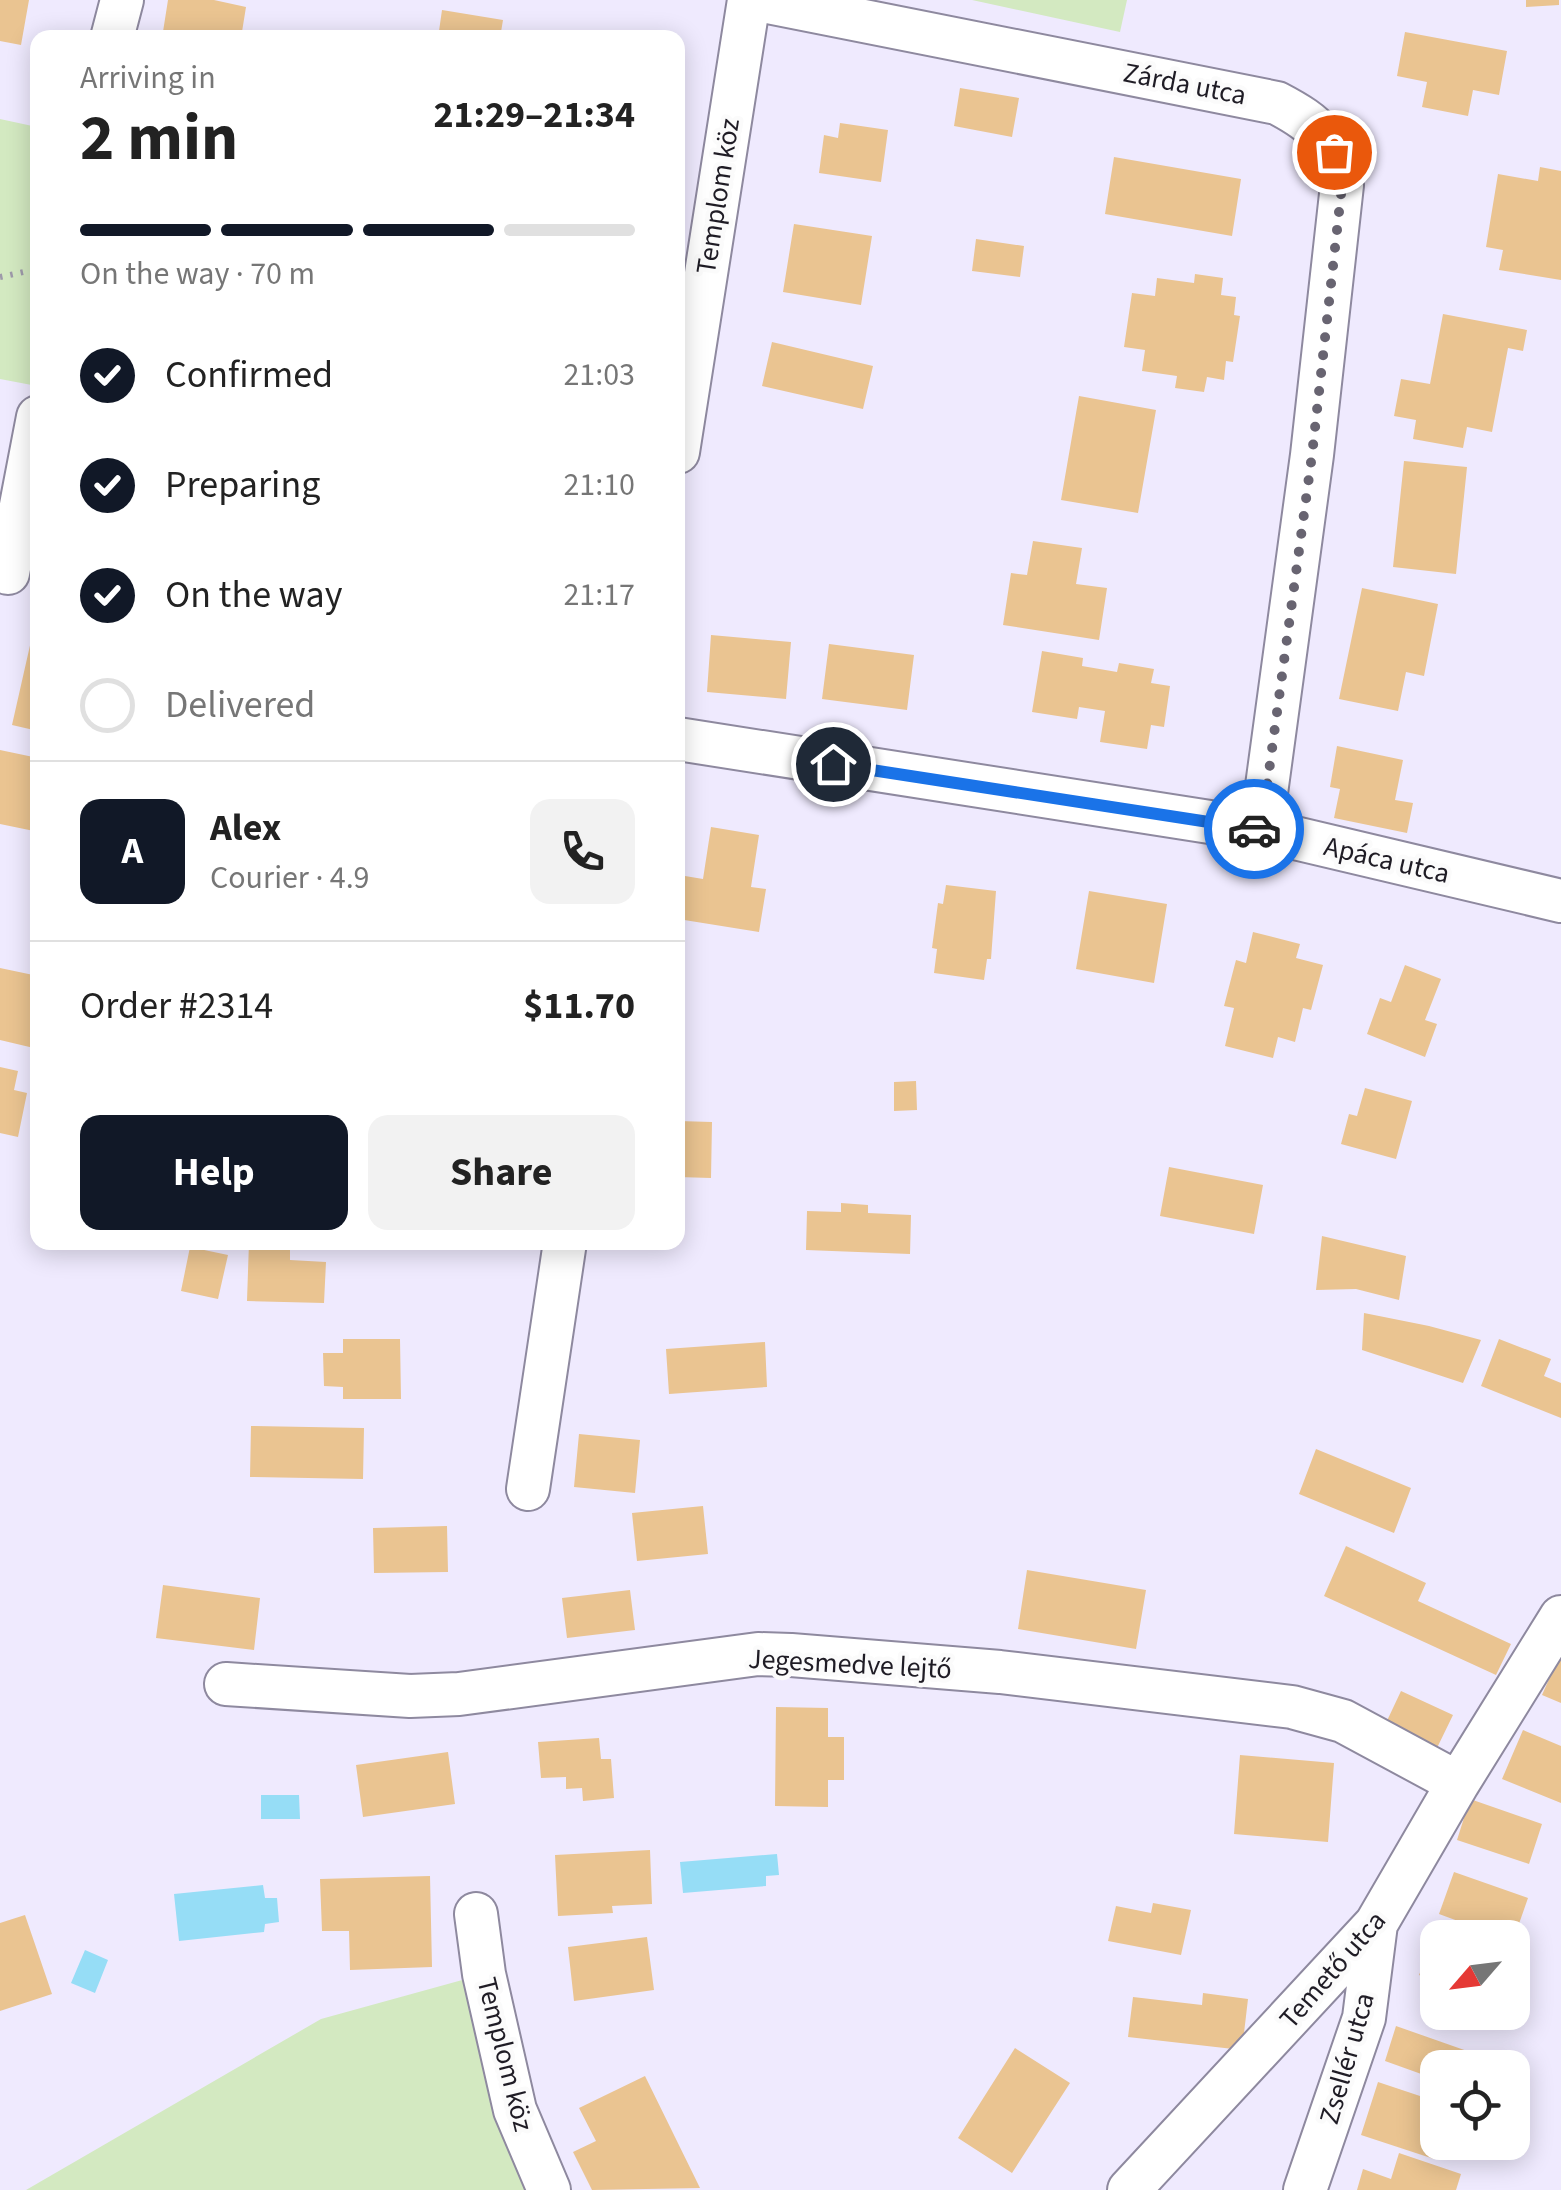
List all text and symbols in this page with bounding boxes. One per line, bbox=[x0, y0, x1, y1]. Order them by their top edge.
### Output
street label: Zárda utca bbox=[1120, 52, 1250, 115]
text: Arriving in bbox=[80, 55, 216, 101]
text: 21:29–21:34 bbox=[433, 88, 635, 142]
text: 2 min bbox=[80, 92, 238, 185]
pin bbox=[1292, 110, 1377, 195]
street label: Templom köz bbox=[686, 115, 750, 277]
icon: bag bbox=[1307, 125, 1362, 180]
text: On the way · 70 m bbox=[80, 251, 315, 297]
icon: check bbox=[80, 348, 135, 403]
text: Confirmed bbox=[165, 348, 333, 402]
text: 21:03 bbox=[563, 352, 635, 398]
icon: check bbox=[80, 458, 135, 513]
text: Preparing bbox=[165, 458, 320, 512]
text: 21:10 bbox=[563, 462, 635, 508]
icon: check bbox=[80, 568, 135, 623]
text: On the way bbox=[165, 568, 342, 622]
text: 21:17 bbox=[563, 572, 635, 618]
text: Delivered bbox=[165, 678, 315, 732]
pin bbox=[791, 722, 876, 807]
icon: home bbox=[806, 737, 861, 792]
courier bbox=[1204, 779, 1304, 879]
button: phone bbox=[530, 799, 635, 904]
text: Alex bbox=[210, 801, 281, 855]
icon: car bbox=[1227, 802, 1282, 857]
text: A bbox=[122, 824, 143, 878]
street label: Apáca utca bbox=[1320, 826, 1453, 894]
text: Courier · 4.9 bbox=[210, 855, 370, 901]
text: Order #2314 bbox=[80, 979, 273, 1033]
text: $11.70 bbox=[523, 979, 635, 1033]
button: Help bbox=[80, 1115, 348, 1230]
button: Share bbox=[368, 1115, 635, 1230]
street label: Jegesmedve lejtő bbox=[747, 1639, 953, 1689]
street label: Temető utca bbox=[1270, 1902, 1395, 2037]
north arrow bbox=[1420, 1920, 1530, 2030]
map controls bbox=[1420, 1920, 1530, 2160]
street label: Templom köz bbox=[467, 1973, 543, 2135]
street label: Zsellér utca bbox=[1309, 1988, 1385, 2129]
button: locate bbox=[1420, 2050, 1530, 2160]

